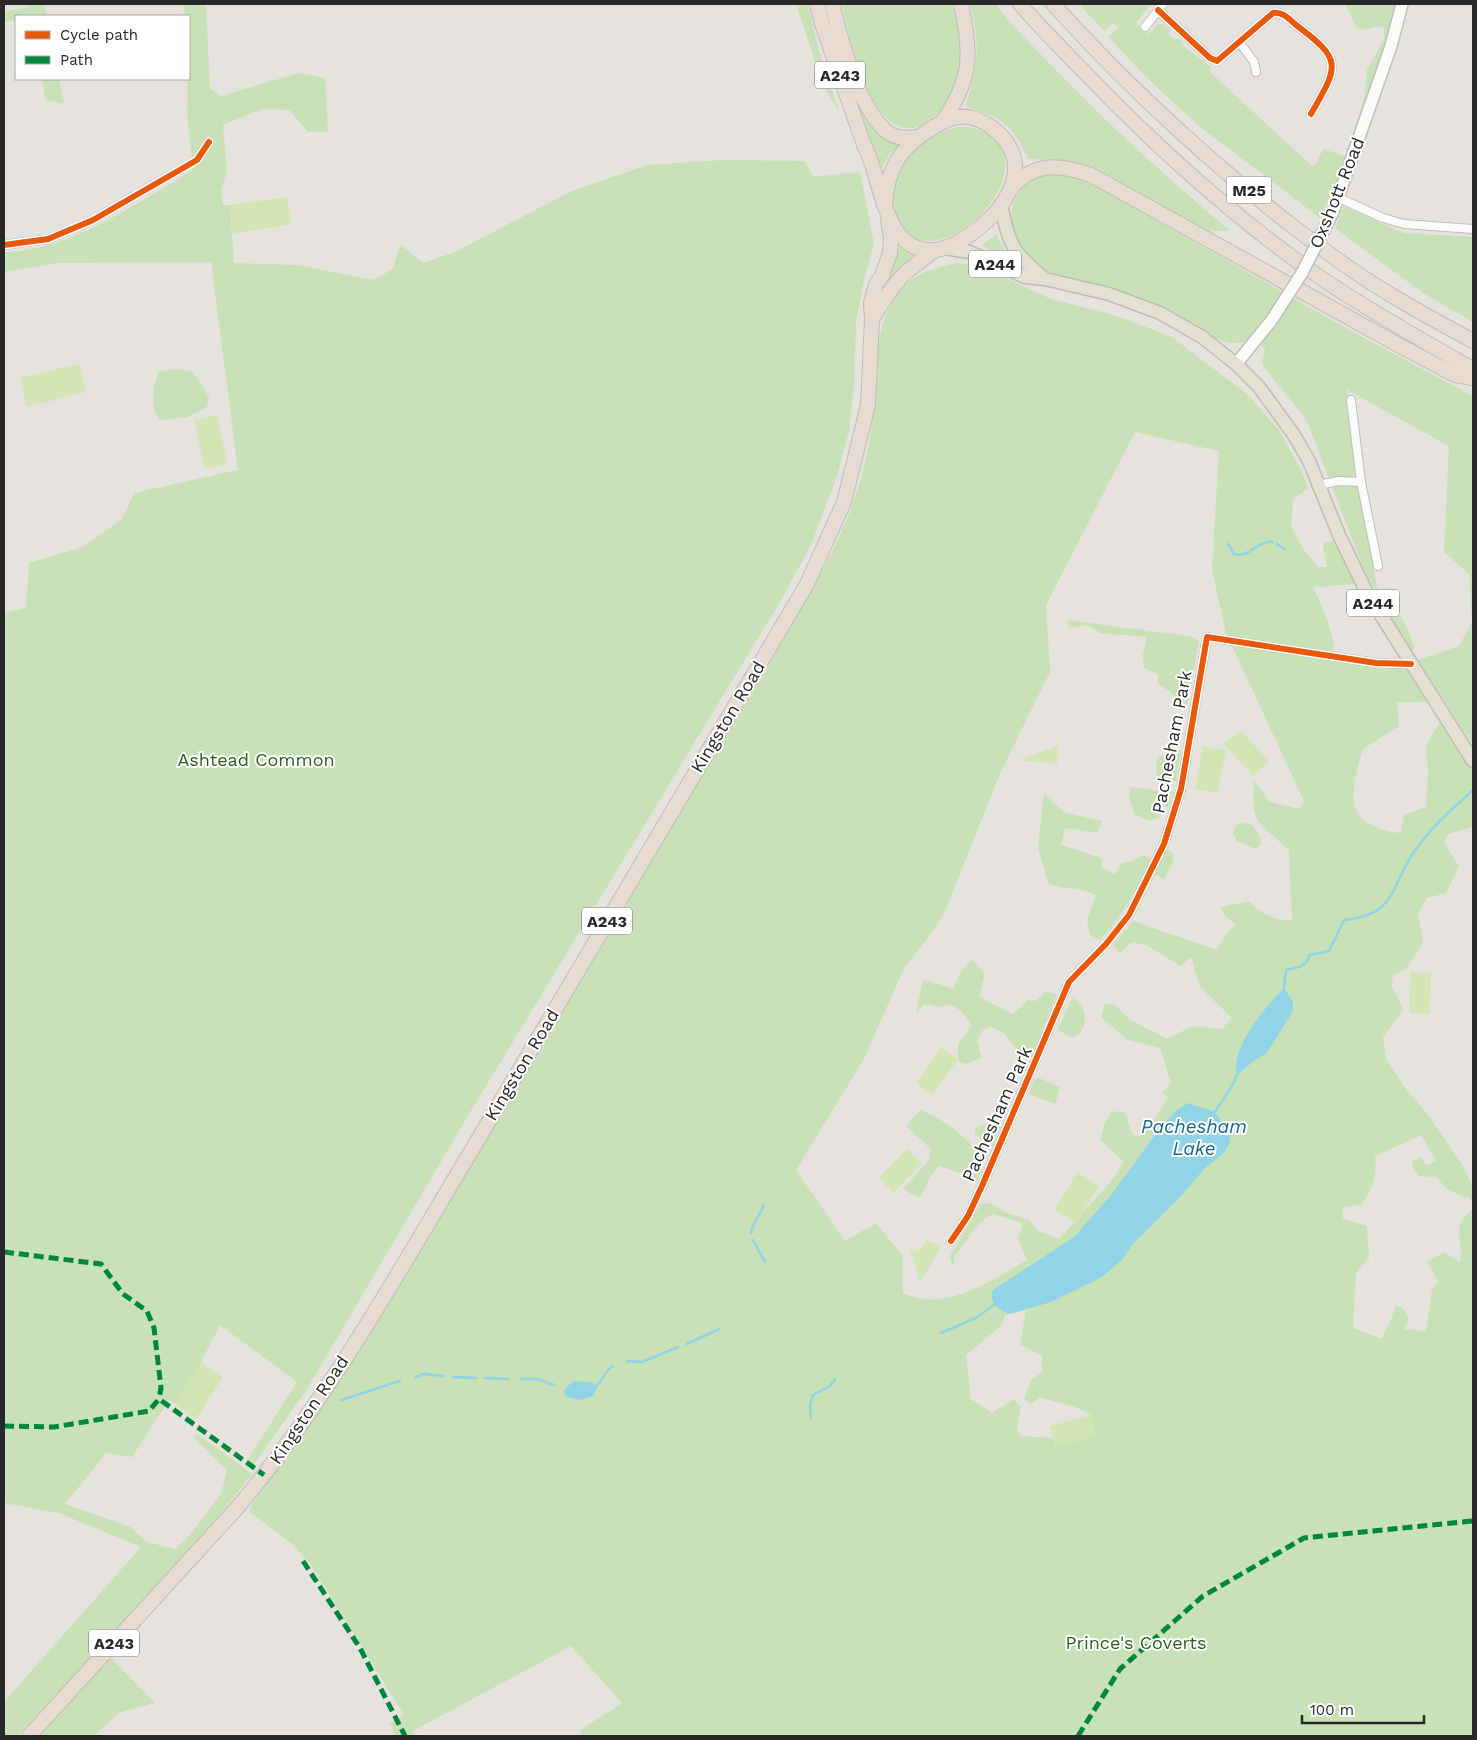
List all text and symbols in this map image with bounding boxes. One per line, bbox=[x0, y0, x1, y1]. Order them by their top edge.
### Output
legend bbox=[15, 15, 190, 80]
text: Cycle path bbox=[60, 26, 138, 44]
text: Path bbox=[60, 51, 93, 69]
road number: A243 bbox=[815, 62, 865, 88]
street label: Oxshott Road bbox=[1305, 134, 1368, 251]
road number: M25 bbox=[1226, 176, 1272, 204]
road number: A244 bbox=[969, 250, 1021, 278]
road number: A244 bbox=[1347, 590, 1399, 616]
street label: Kingston Road bbox=[686, 657, 769, 776]
street label: Pachesham Park bbox=[1147, 668, 1196, 815]
park label: Ashtead Common bbox=[177, 749, 335, 770]
road number: A243 bbox=[582, 908, 632, 934]
street label: Kingston Road bbox=[480, 1005, 563, 1124]
street label: Pachesham Park bbox=[957, 1043, 1036, 1185]
water label: Pachesham Lake bbox=[1141, 1115, 1247, 1160]
street label: Kingston Road bbox=[265, 1351, 353, 1468]
road number: A243 bbox=[89, 1630, 139, 1656]
park label: Prince's Coverts bbox=[1066, 1632, 1206, 1653]
scale bar bbox=[1302, 1692, 1424, 1724]
text: 100 m bbox=[1310, 1701, 1354, 1719]

